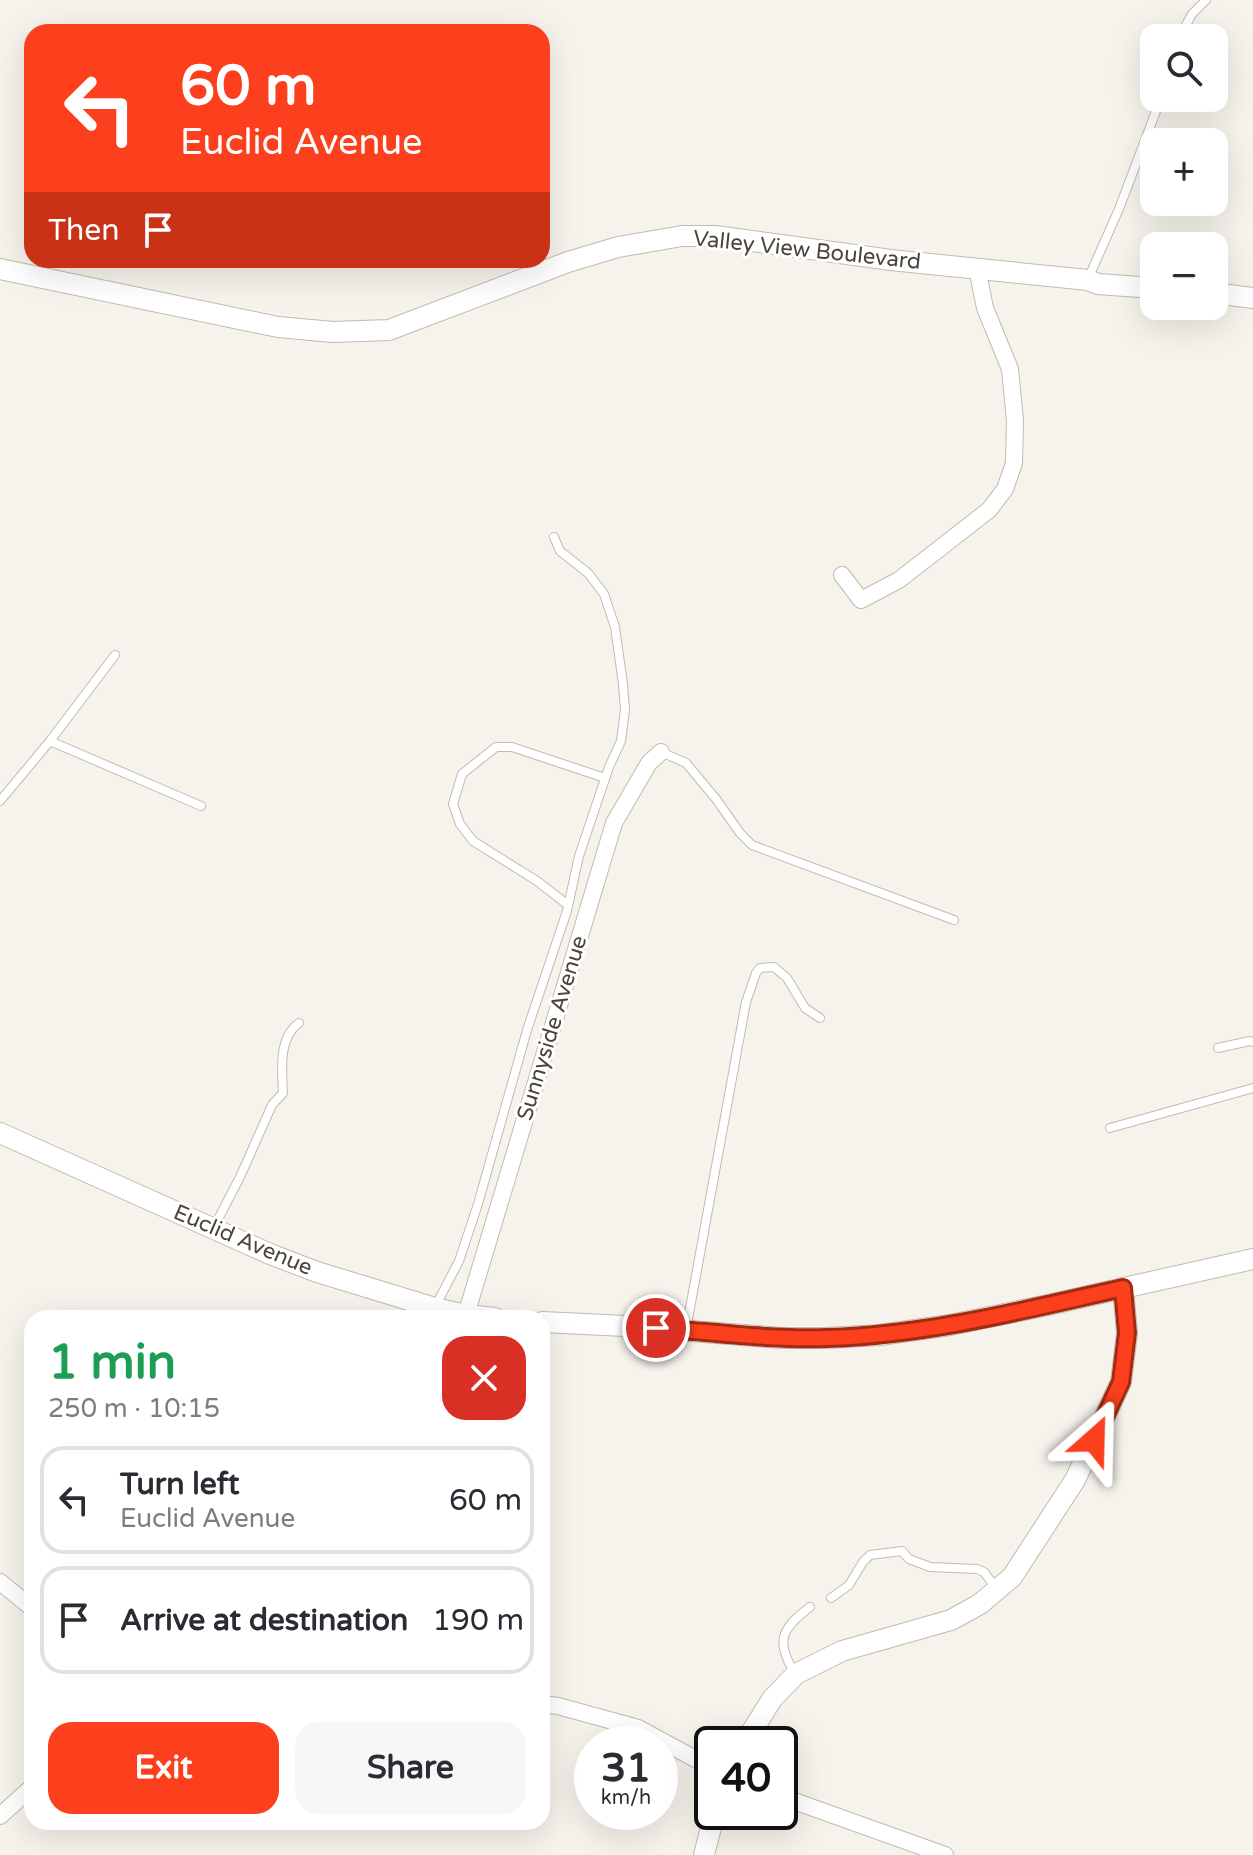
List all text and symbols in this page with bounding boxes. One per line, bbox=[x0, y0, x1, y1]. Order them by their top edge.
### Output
map controls bbox=[1140, 24, 1228, 320]
button: search bbox=[1140, 24, 1228, 112]
text: 60 m bbox=[180, 53, 316, 120]
icon: left bbox=[48, 56, 152, 160]
text: Euclid Avenue bbox=[180, 121, 422, 164]
button: + bbox=[1140, 128, 1228, 216]
icon: arrive bbox=[136, 208, 180, 252]
text: Then bbox=[48, 212, 120, 249]
street label: Valley View Boulevard bbox=[692, 225, 922, 275]
button: − bbox=[1140, 232, 1228, 320]
street label: Sunnyside Avenue bbox=[512, 932, 592, 1124]
street label: Euclid Avenue bbox=[170, 1199, 316, 1281]
pin bbox=[622, 1294, 690, 1362]
icon: arrive bbox=[634, 1306, 678, 1350]
text: 1 min bbox=[48, 1334, 176, 1392]
button: close bbox=[442, 1336, 526, 1420]
text: 250 m · 10:15 bbox=[48, 1393, 220, 1424]
position arrow bbox=[1052, 1398, 1136, 1482]
text: Turn left bbox=[120, 1466, 239, 1503]
icon: left bbox=[52, 1478, 96, 1522]
text: 60 m bbox=[449, 1482, 522, 1519]
text: Euclid Avenue bbox=[120, 1503, 295, 1534]
icon: arrive bbox=[52, 1598, 96, 1642]
text: Arrive at destination bbox=[120, 1602, 408, 1639]
text: 190 m bbox=[432, 1602, 524, 1639]
button: Exit bbox=[48, 1722, 279, 1814]
button: Share bbox=[295, 1722, 526, 1814]
speed limit sign: 40 bbox=[694, 1726, 798, 1830]
text: 31 bbox=[601, 1744, 651, 1792]
text: km/h bbox=[601, 1786, 651, 1810]

